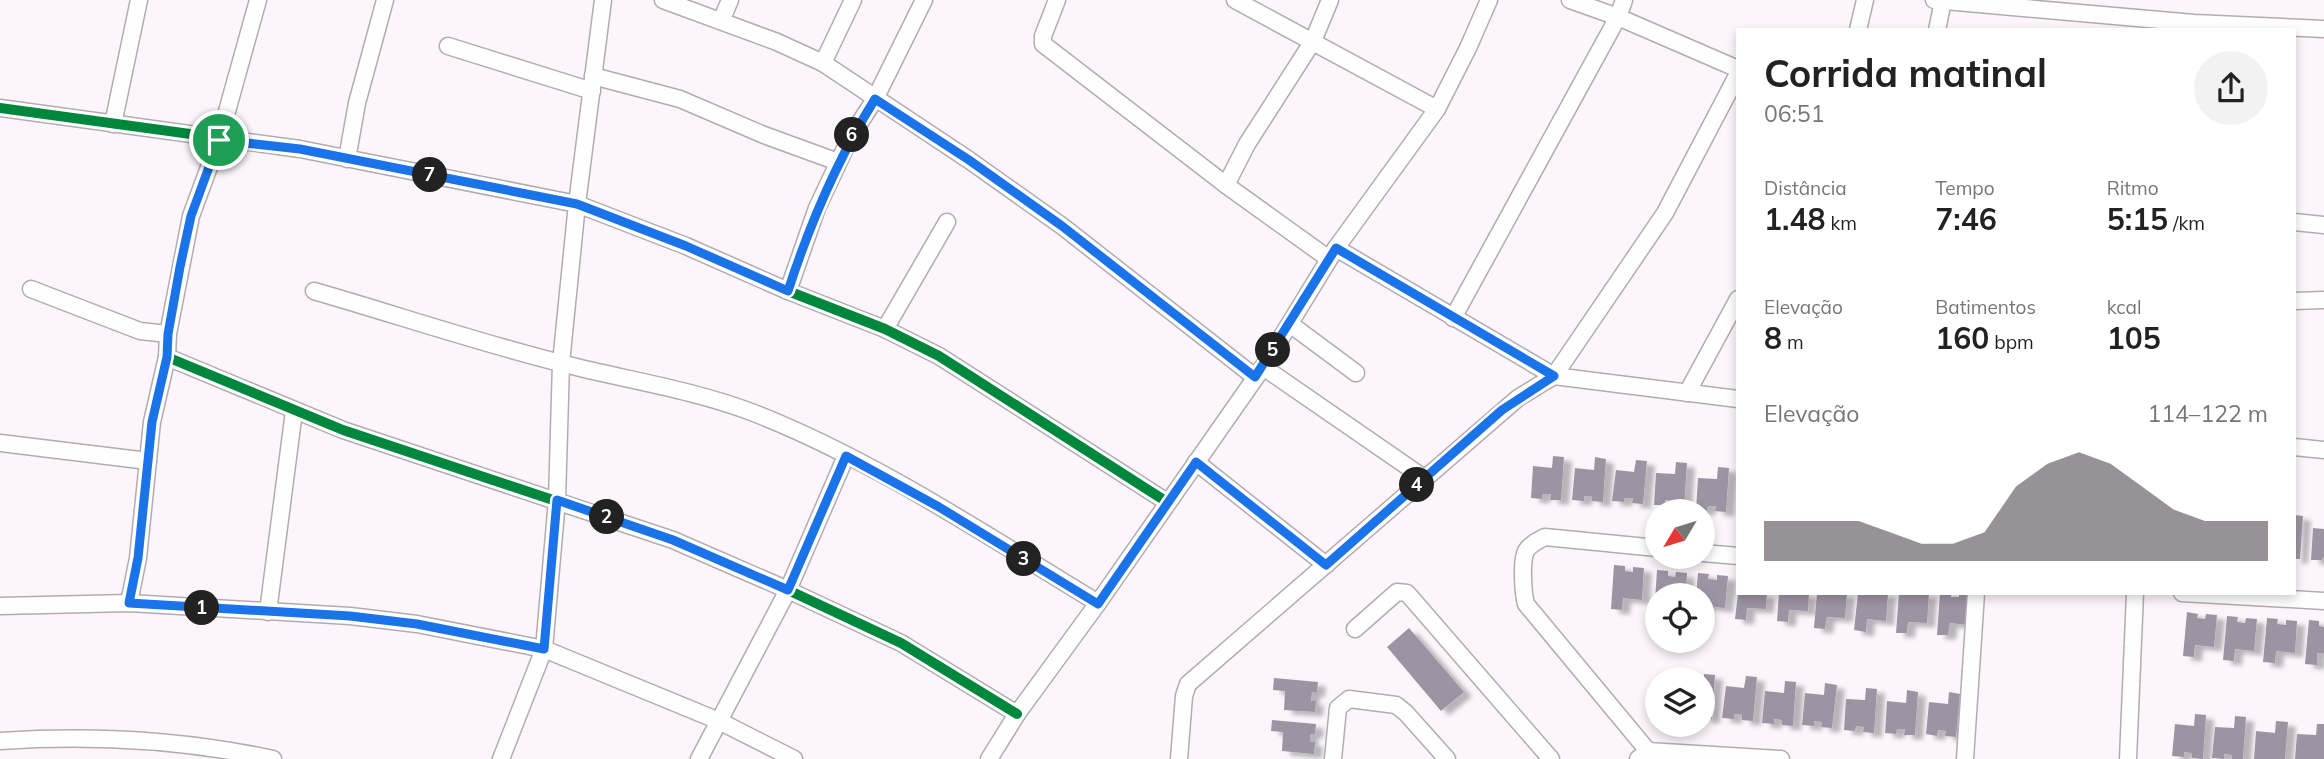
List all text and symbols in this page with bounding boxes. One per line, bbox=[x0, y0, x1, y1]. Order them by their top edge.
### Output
text: Corrida matinal bbox=[1764, 49, 2047, 97]
button: share bbox=[2194, 51, 2268, 125]
text: 06:51 bbox=[1764, 99, 1824, 128]
pin bbox=[189, 110, 249, 170]
pin: 6 bbox=[834, 118, 870, 152]
icon: arrive bbox=[200, 121, 238, 159]
text: 6 bbox=[846, 122, 857, 146]
pin: 7 bbox=[412, 158, 448, 192]
text: 7 bbox=[424, 162, 435, 186]
text: Distância bbox=[1764, 176, 1847, 200]
text: Tempo bbox=[1935, 176, 1995, 200]
text: Ritmo bbox=[2107, 176, 2159, 200]
text: 1.48 bbox=[1764, 200, 1825, 238]
text: 7:46 bbox=[1935, 200, 1997, 238]
text: 5:15 bbox=[2107, 200, 2168, 238]
text: km bbox=[1825, 211, 1857, 235]
text: /km bbox=[2168, 211, 2205, 235]
text: Elevação bbox=[1764, 295, 1843, 319]
text: Batimentos bbox=[1935, 295, 2036, 319]
text: kcal bbox=[2107, 295, 2141, 319]
text: 8 bbox=[1764, 319, 1782, 357]
text: 160 bbox=[1935, 319, 1989, 357]
text: 105 bbox=[2107, 319, 2161, 357]
text: m bbox=[1782, 330, 1804, 354]
text: bpm bbox=[1989, 330, 2034, 354]
pin: 5 bbox=[1256, 332, 1290, 368]
text: 5 bbox=[1267, 337, 1278, 361]
text: Elevação bbox=[1764, 399, 1859, 428]
text: 114–122 m bbox=[2147, 399, 2268, 428]
pin: 4 bbox=[1400, 468, 1434, 503]
text: 4 bbox=[1411, 472, 1422, 496]
north arrow bbox=[1645, 499, 1715, 569]
map controls bbox=[1645, 499, 1715, 737]
pin: 2 bbox=[590, 500, 624, 534]
text: 2 bbox=[601, 504, 612, 528]
pin: 3 bbox=[1006, 542, 1042, 576]
text: 3 bbox=[1018, 546, 1029, 570]
button: locate bbox=[1645, 583, 1715, 653]
pin: 1 bbox=[184, 590, 220, 626]
text: 1 bbox=[196, 595, 207, 619]
button: layers bbox=[1645, 667, 1715, 737]

